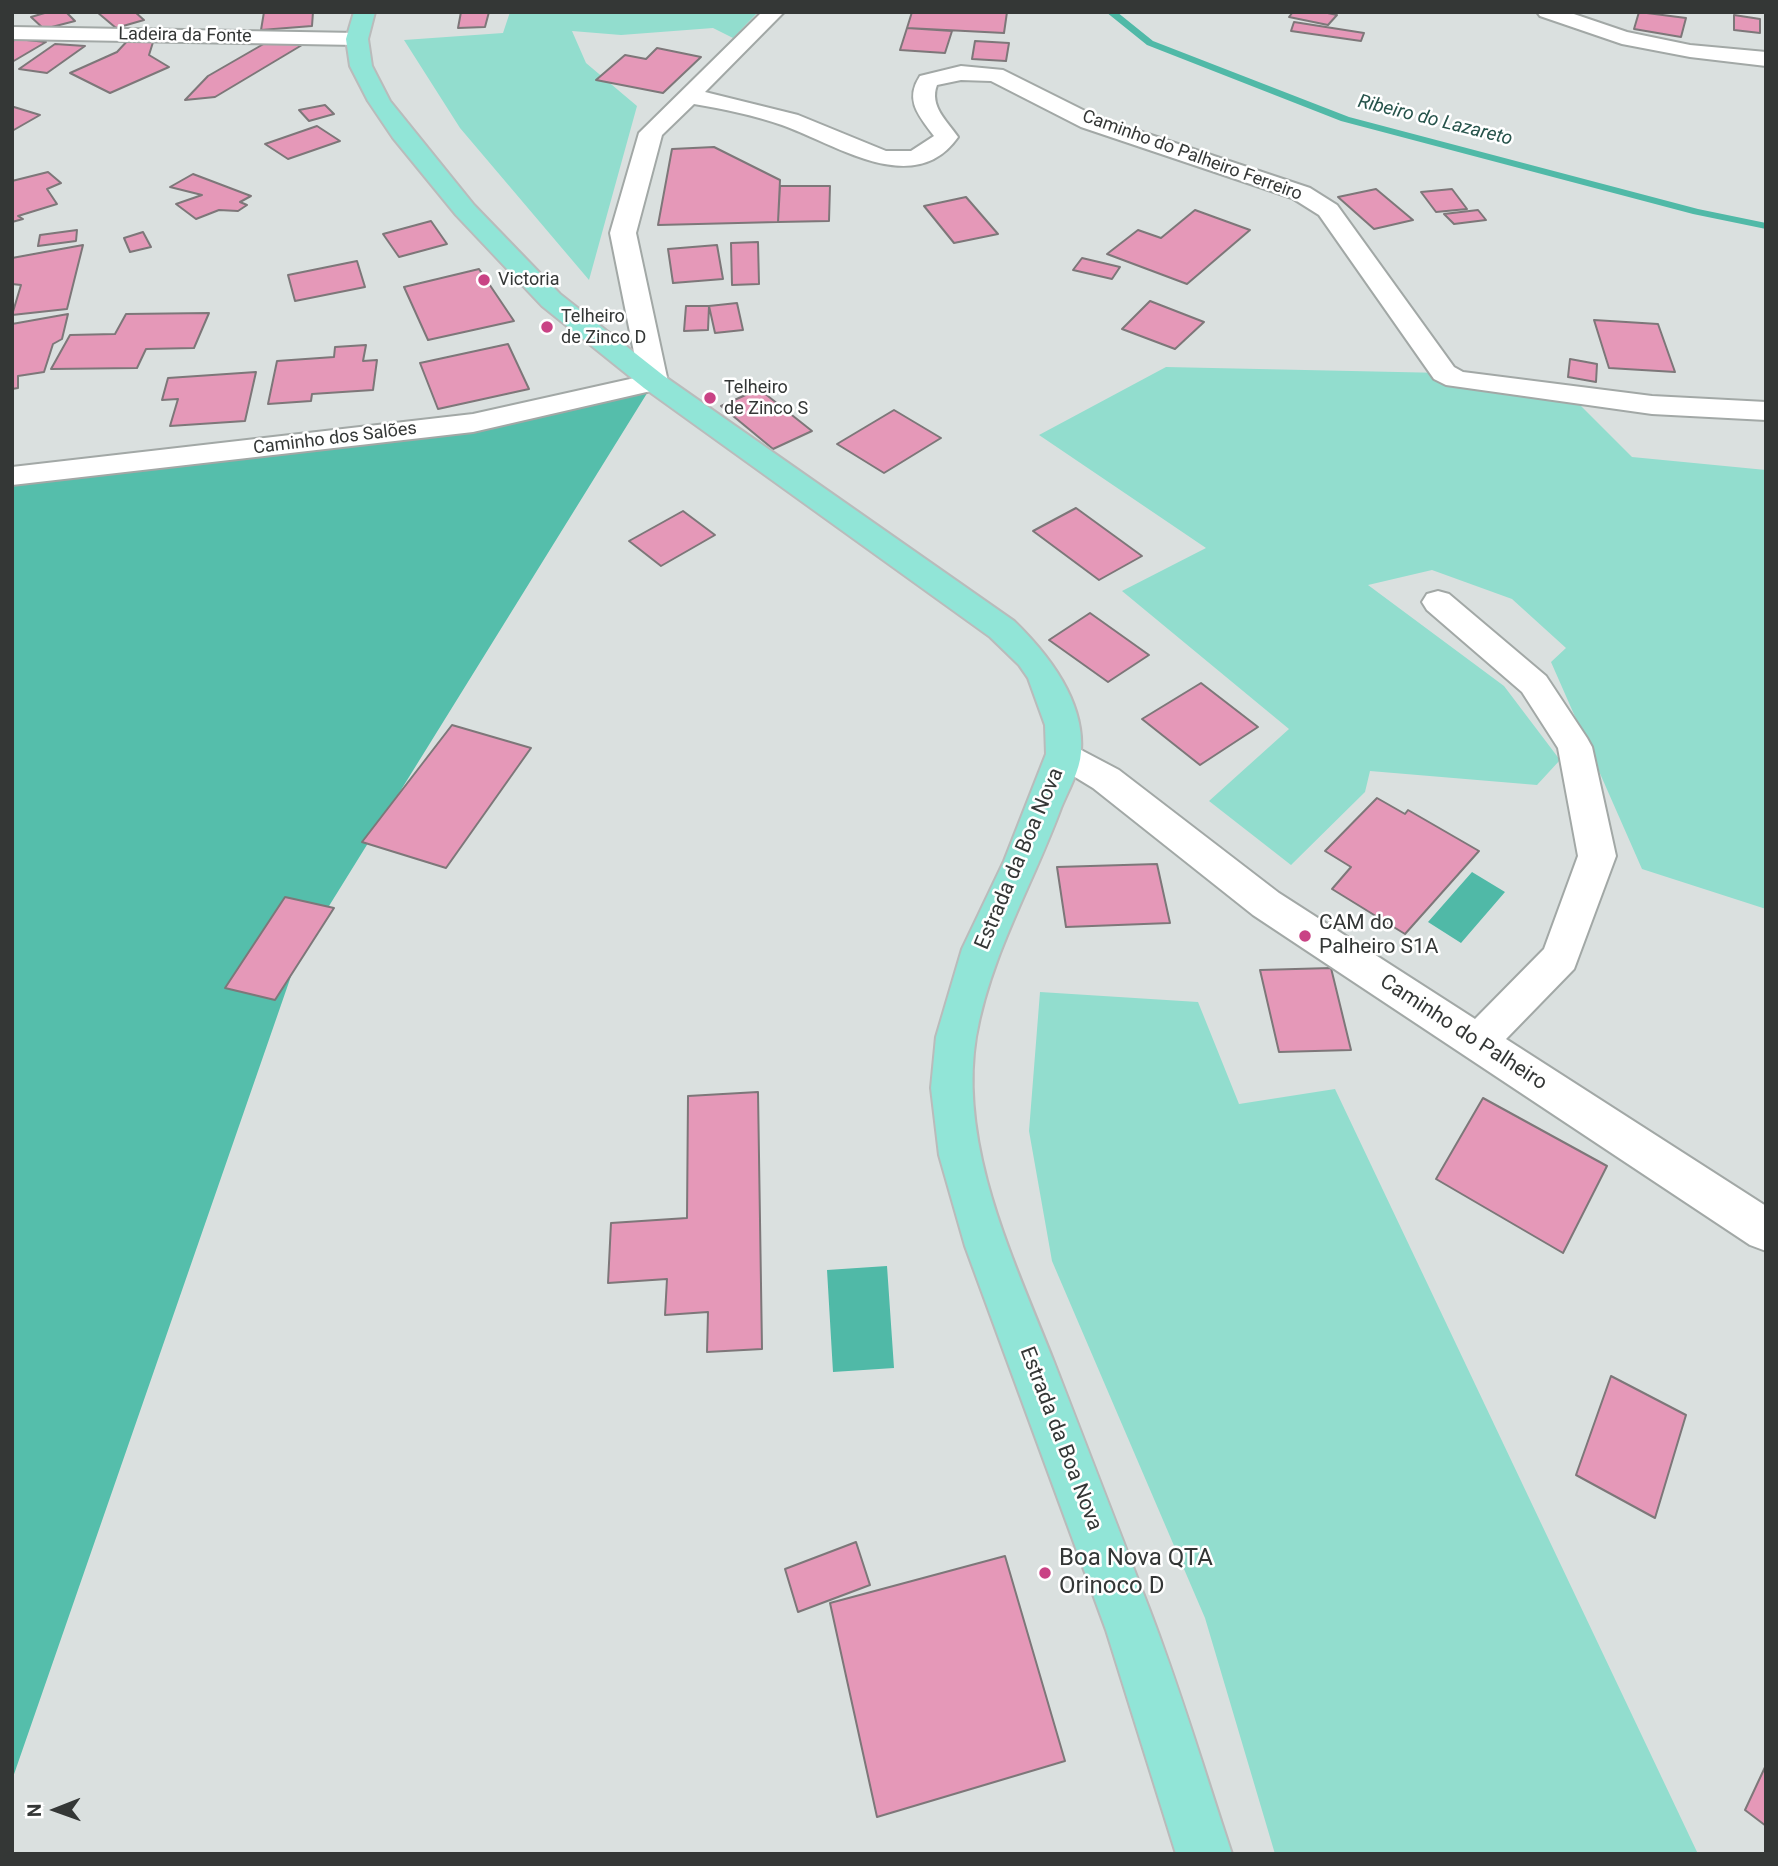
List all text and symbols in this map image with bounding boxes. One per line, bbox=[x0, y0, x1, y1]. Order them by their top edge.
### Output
street label: Ladeira da Fonte bbox=[118, 24, 252, 48]
water label: Ribeiro do Lazareto bbox=[1355, 91, 1515, 151]
street label: Caminho do Palheiro Ferreiro bbox=[1079, 106, 1305, 206]
place label: Victoria bbox=[498, 269, 560, 291]
marker: Victoria bbox=[476, 272, 492, 288]
place label: Telheiro de Zinco D bbox=[561, 306, 646, 348]
marker: Telheiro de Zinco D bbox=[539, 319, 555, 335]
place label: Telheiro de Zinco S bbox=[724, 377, 808, 420]
marker: Telheiro de Zinco S bbox=[702, 390, 718, 406]
street label: Caminho dos Salões bbox=[252, 418, 418, 460]
street label: Estrada da Boa Nova bbox=[970, 764, 1070, 954]
place label: CAM do Palheiro S1A bbox=[1319, 911, 1439, 961]
marker: CAM do Palheiro S1A bbox=[1297, 928, 1313, 944]
street label: Caminho do Palheiro bbox=[1375, 970, 1551, 1096]
street label: Estrada da Boa Nova bbox=[1013, 1344, 1107, 1534]
place label: Boa Nova QTA Orinoco D bbox=[1059, 1545, 1213, 1601]
marker: Boa Nova QTA Orinoco D bbox=[1037, 1565, 1053, 1581]
north arrow bbox=[21, 1775, 91, 1845]
text: N bbox=[23, 1803, 46, 1817]

